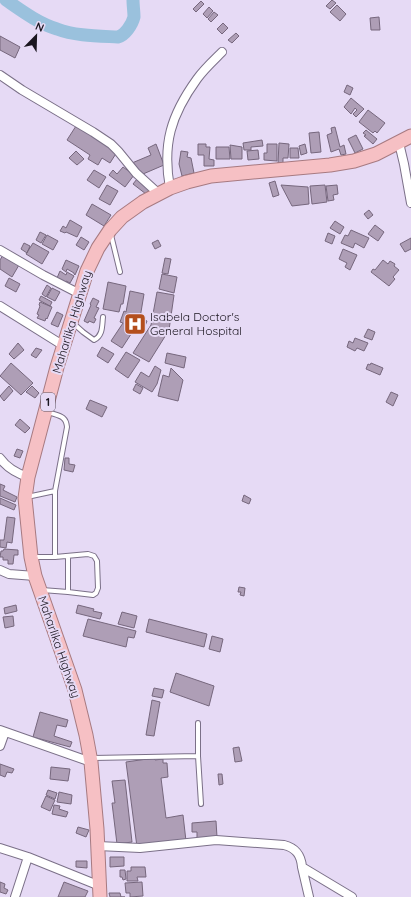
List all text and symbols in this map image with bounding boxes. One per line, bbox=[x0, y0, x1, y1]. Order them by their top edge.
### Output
north arrow bbox=[16, 16, 56, 56]
text: N bbox=[33, 19, 46, 35]
street label: Maharlika Highway bbox=[49, 269, 94, 375]
place label: Isabela Doctor's General Hospital bbox=[150, 309, 242, 338]
hospital icon: Isabela Doctor's General Hospital bbox=[122, 311, 148, 337]
road number: 1 bbox=[41, 393, 55, 411]
street label: Maharlika Highway bbox=[35, 594, 84, 700]

